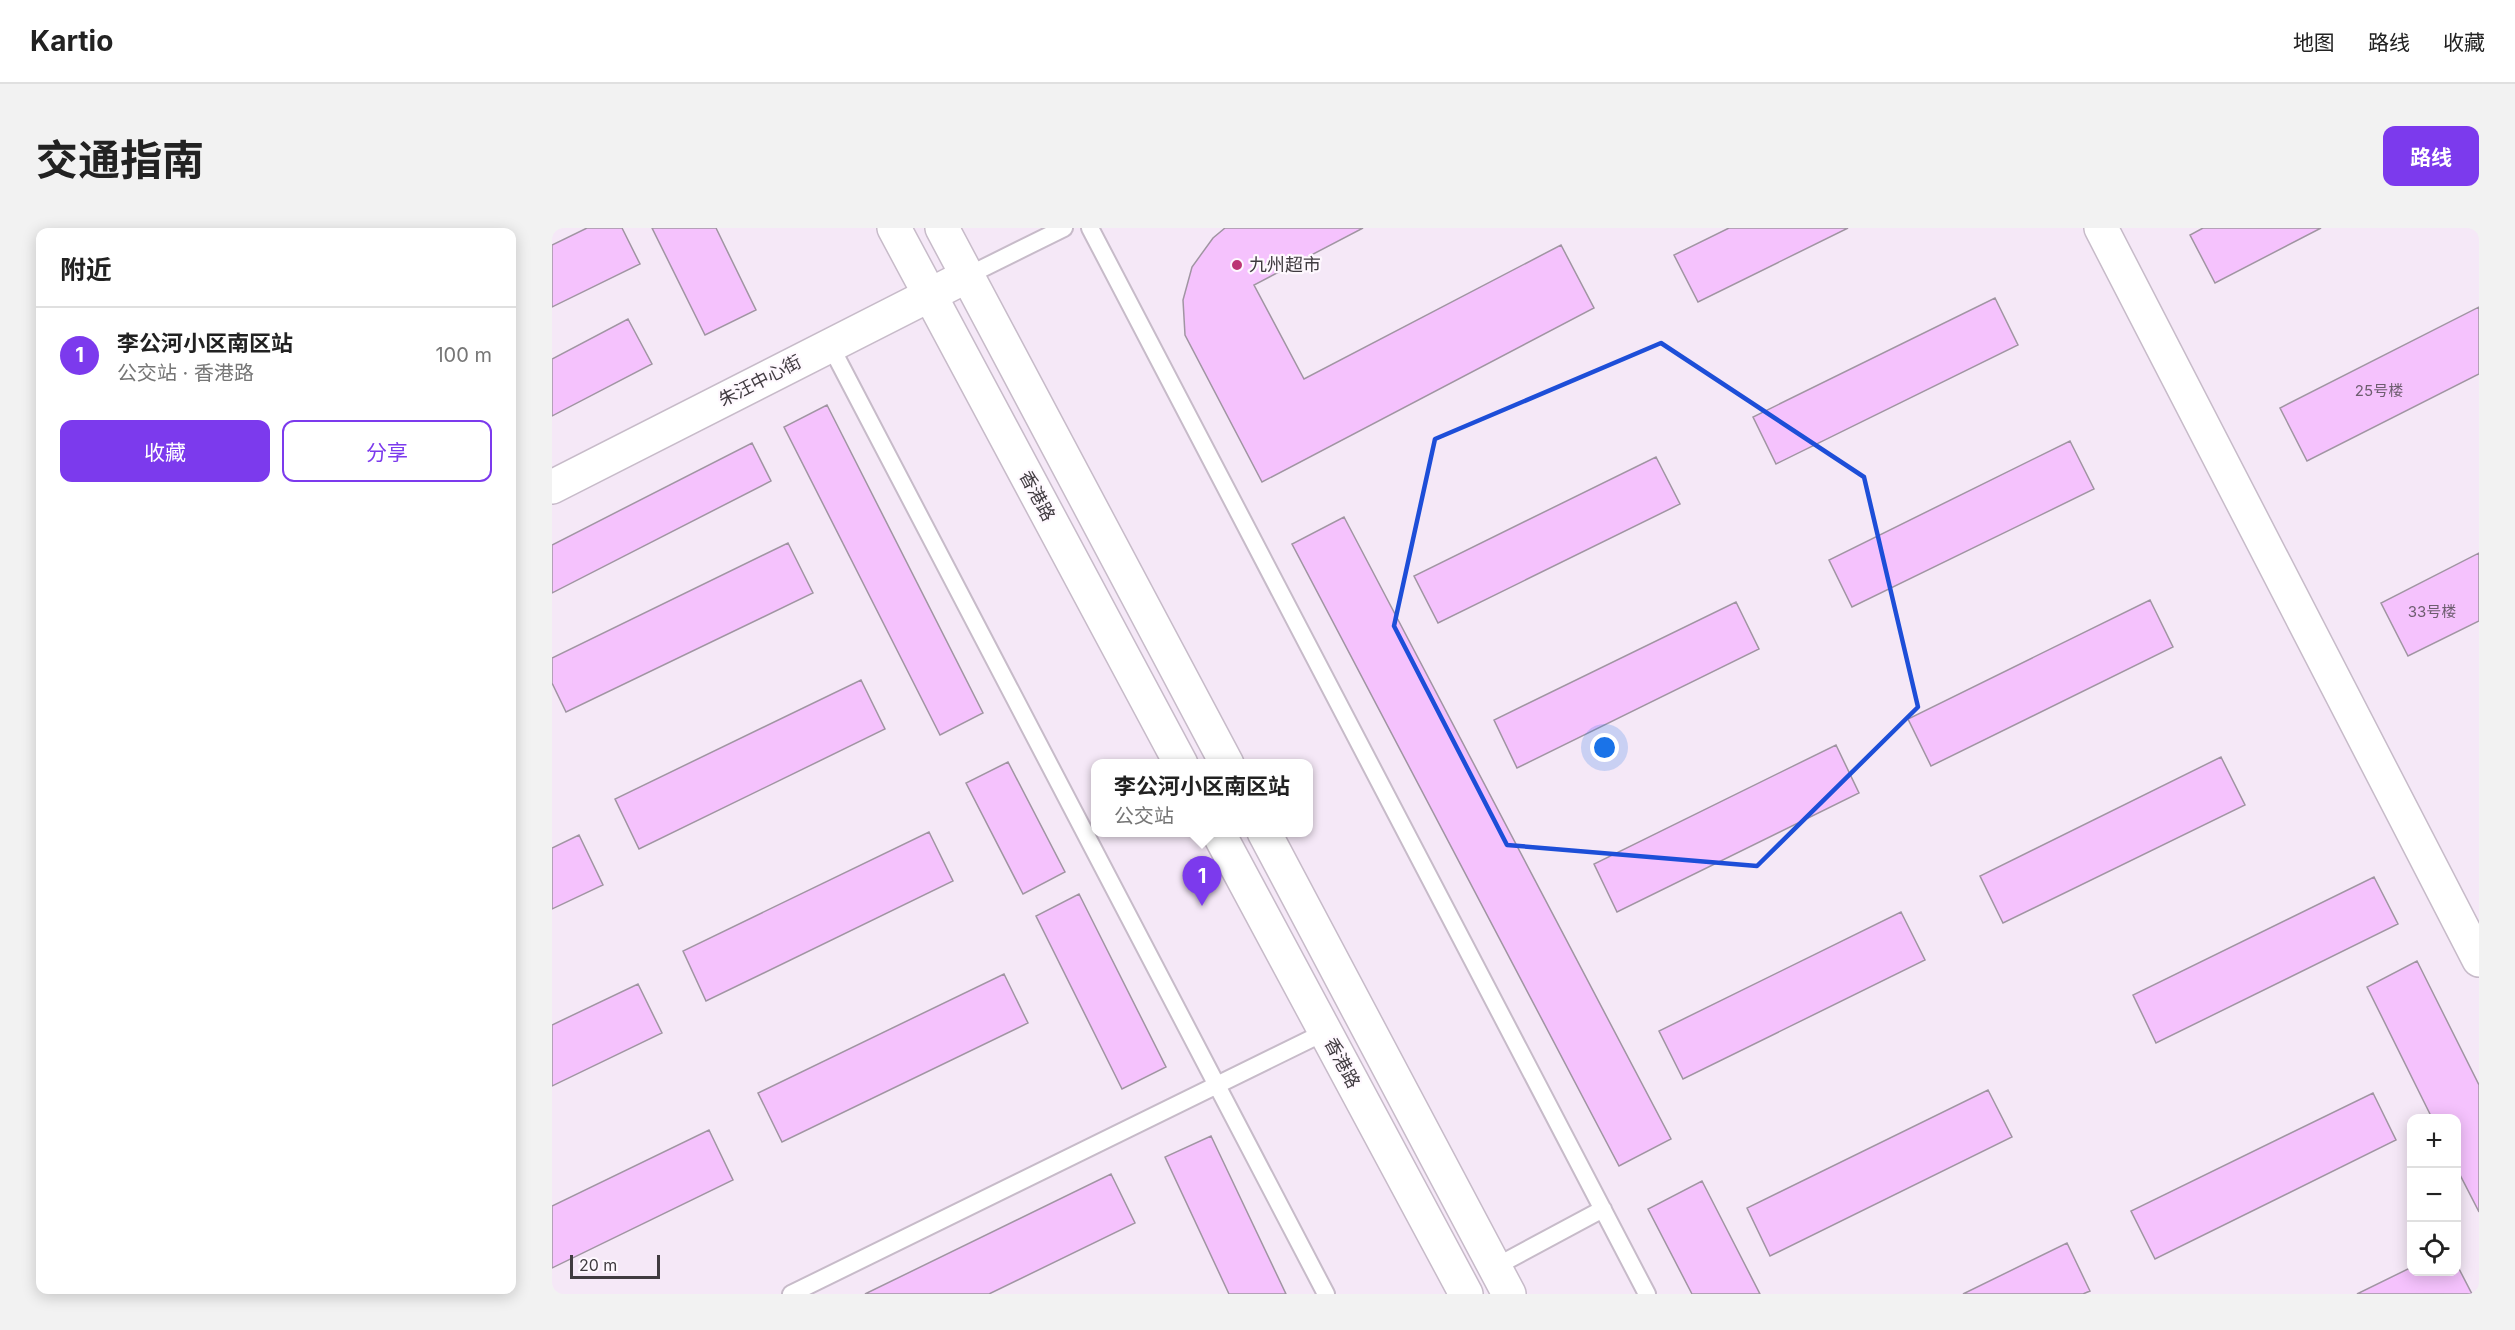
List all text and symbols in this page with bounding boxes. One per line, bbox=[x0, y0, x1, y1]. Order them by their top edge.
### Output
text: Kartio bbox=[30, 24, 113, 58]
text: 地图 bbox=[2293, 30, 2335, 55]
text: 路线 bbox=[2368, 30, 2410, 55]
text: 收藏 bbox=[2443, 30, 2485, 55]
button: 路线 bbox=[2383, 126, 2479, 186]
text: 交通指南 bbox=[36, 134, 204, 185]
text: 附近 bbox=[60, 254, 112, 285]
place label: 九州超市 bbox=[1249, 254, 1321, 275]
marker: 九州超市 bbox=[1230, 258, 1244, 272]
text: 李公河小区南区站 bbox=[117, 330, 293, 356]
text: 1 bbox=[75, 343, 84, 367]
text: 100 m bbox=[435, 343, 492, 367]
street label: 朱汪中心街 bbox=[715, 351, 805, 410]
text: 公交站 · 香港路 bbox=[117, 361, 254, 385]
house number: 25号楼 bbox=[2355, 381, 2403, 400]
button: 收藏 bbox=[60, 420, 270, 482]
button: 分享 bbox=[282, 420, 492, 482]
street label: 香港路 bbox=[1015, 467, 1059, 525]
house number: 33号楼 bbox=[2408, 602, 2456, 621]
your location bbox=[1590, 733, 1619, 762]
popup bbox=[1091, 759, 1313, 837]
text: 李公河小区南区站 bbox=[1114, 773, 1290, 799]
text: 公交站 bbox=[1114, 804, 1174, 828]
pin: 1 bbox=[1182, 856, 1222, 906]
street label: 香港路 bbox=[1320, 1034, 1364, 1092]
map controls bbox=[2407, 1114, 2461, 1276]
button: + bbox=[2407, 1114, 2461, 1168]
button: − bbox=[2407, 1168, 2461, 1222]
button: locate bbox=[2407, 1222, 2461, 1276]
scale bar bbox=[570, 1252, 660, 1280]
text: 20 m bbox=[579, 1255, 617, 1275]

